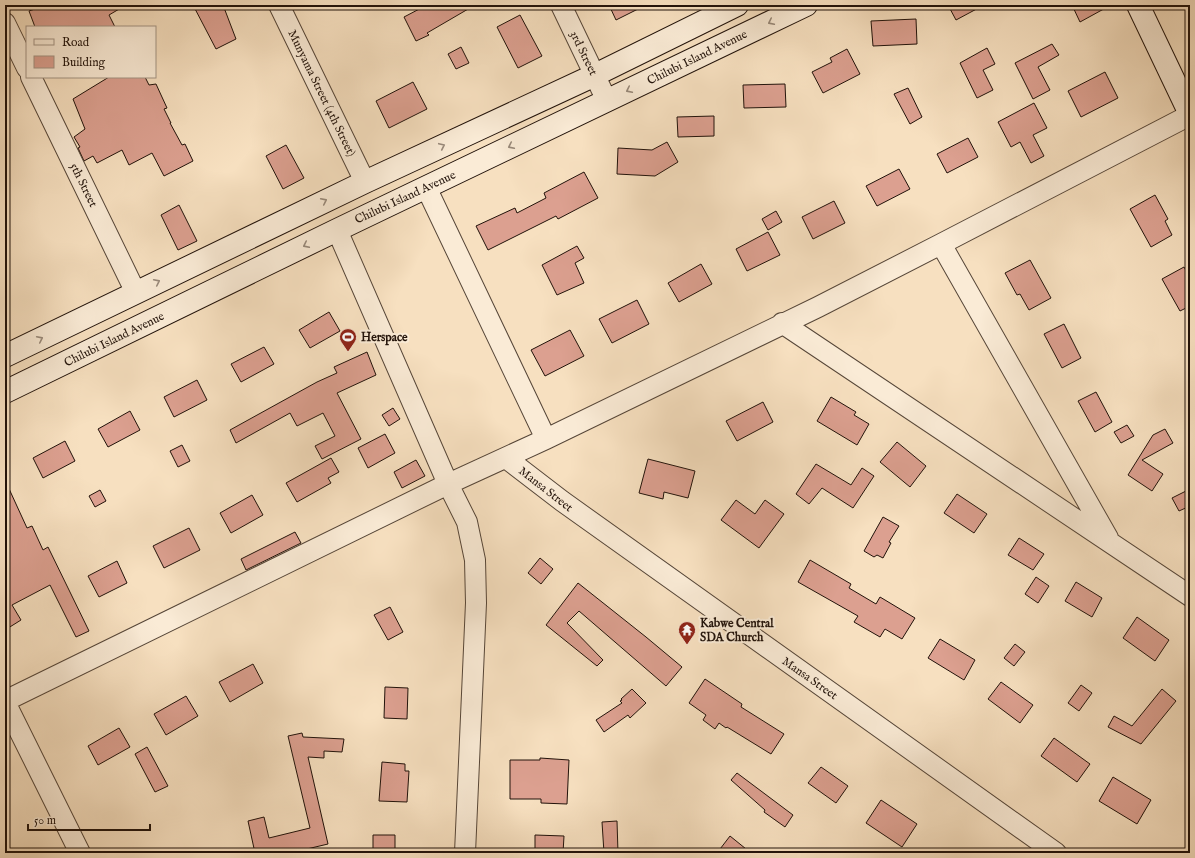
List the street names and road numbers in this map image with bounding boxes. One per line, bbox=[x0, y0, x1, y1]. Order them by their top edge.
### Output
street label: Chilubi Island Avenue bbox=[645, 26, 750, 88]
street label: Munyama Street (4th Street) bbox=[284, 27, 359, 159]
street label: 3rd Street bbox=[566, 28, 601, 78]
street label: 5th Street bbox=[66, 161, 101, 210]
street label: Chilubi Island Avenue bbox=[352, 167, 459, 227]
street label: Chilubi Island Avenue bbox=[62, 308, 167, 370]
street label: Mansa Street bbox=[516, 464, 576, 515]
street label: Mansa Street bbox=[779, 654, 841, 703]

